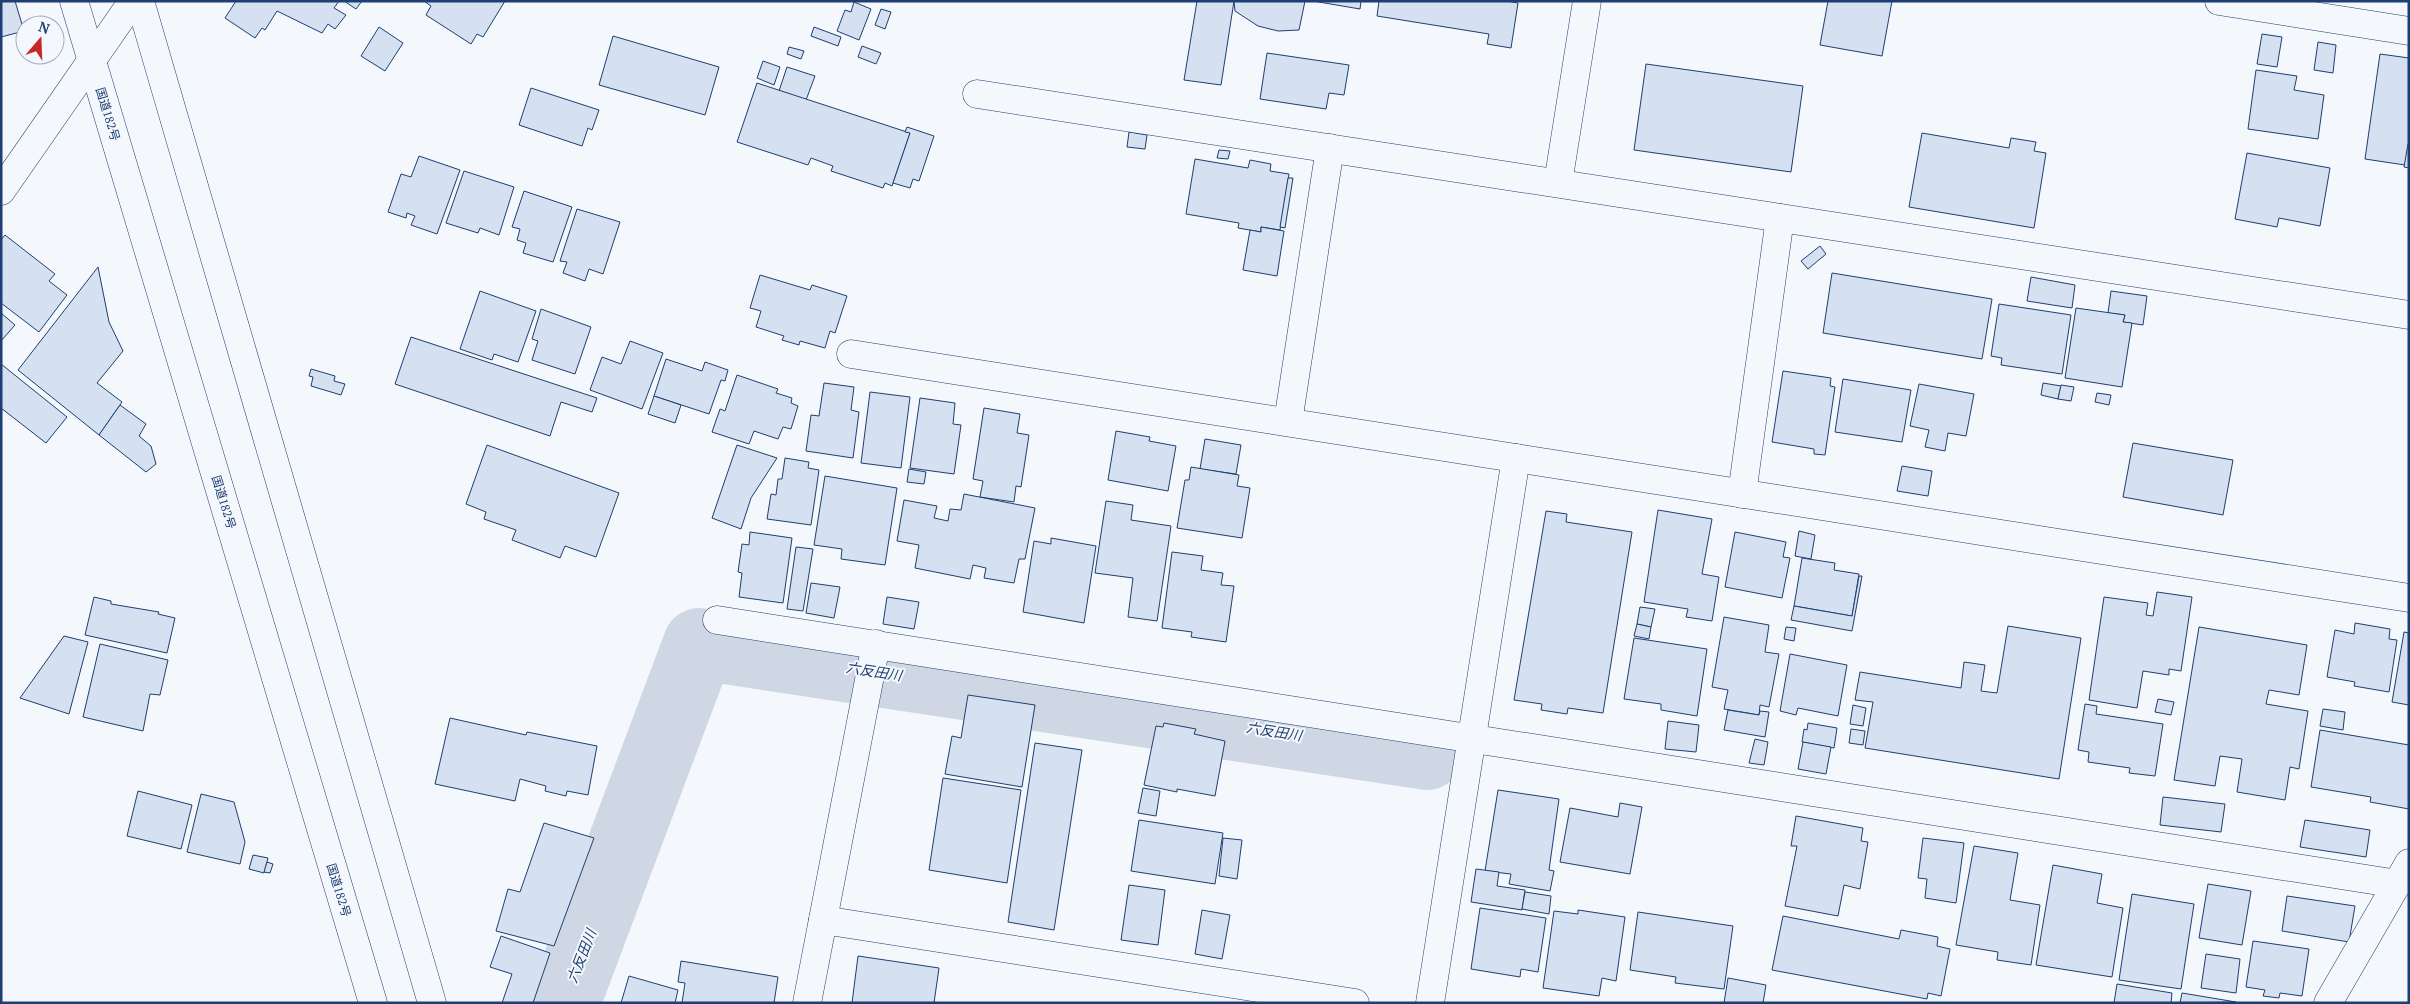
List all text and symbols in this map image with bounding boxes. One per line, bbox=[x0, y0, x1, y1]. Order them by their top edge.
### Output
north arrow bbox=[15, 15, 65, 65]
text: N bbox=[36, 17, 53, 38]
street label: 国道182号 bbox=[93, 85, 123, 143]
street label: 国道182号 bbox=[209, 473, 239, 531]
water label: 六反田川 bbox=[845, 657, 905, 685]
water label: 六反田川 bbox=[1245, 717, 1305, 745]
street label: 国道182号 bbox=[324, 861, 354, 919]
water label: 六反田川 bbox=[562, 925, 601, 986]

